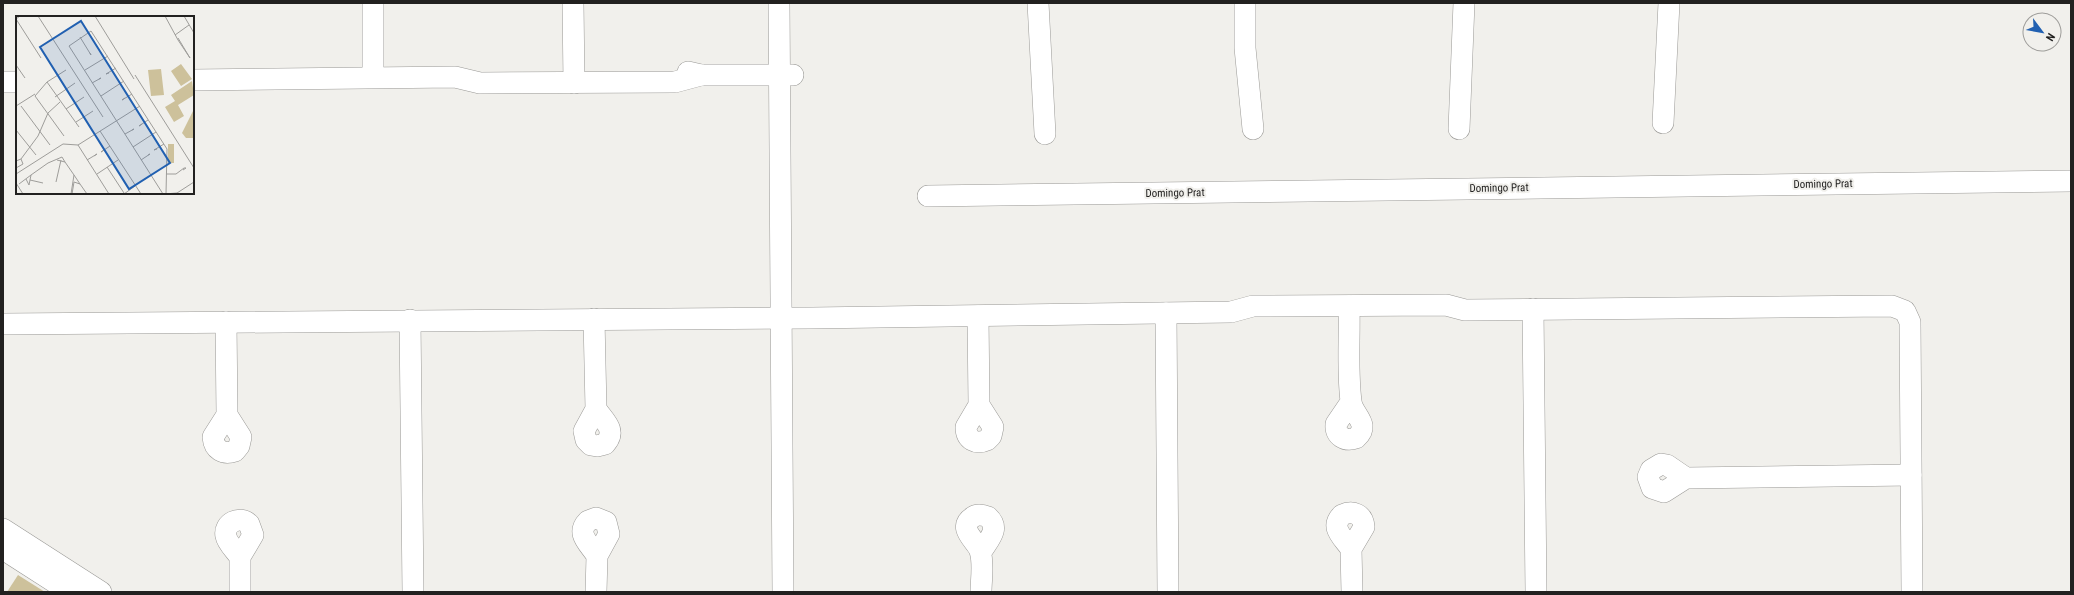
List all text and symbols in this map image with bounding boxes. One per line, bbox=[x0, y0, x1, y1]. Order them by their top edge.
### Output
north arrow bbox=[2022, 12, 2062, 52]
inset map bbox=[16, 16, 194, 194]
text: N bbox=[2043, 31, 2057, 44]
street label: Domingo Prat bbox=[1793, 177, 1853, 191]
street label: Domingo Prat bbox=[1469, 181, 1529, 195]
street label: Domingo Prat bbox=[1145, 186, 1205, 200]

